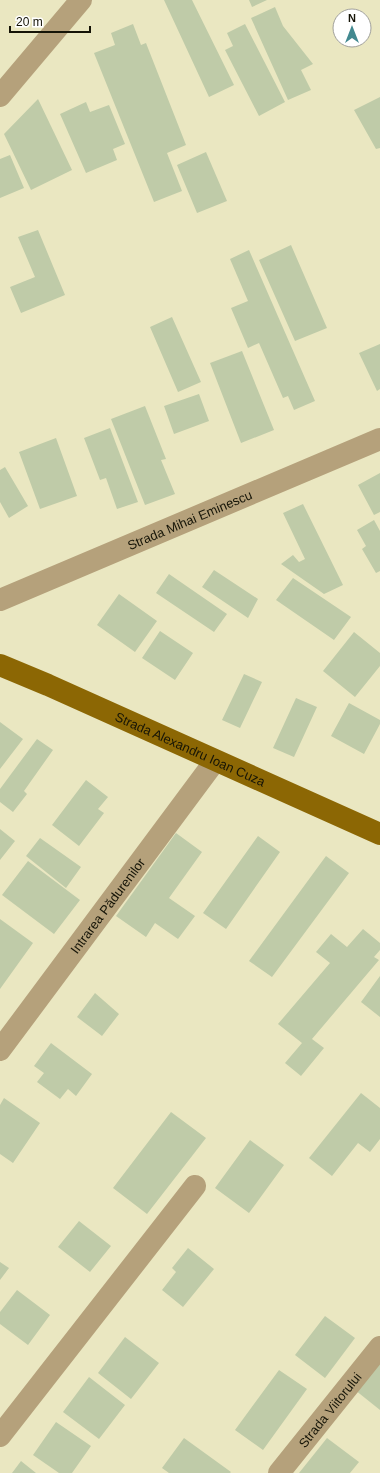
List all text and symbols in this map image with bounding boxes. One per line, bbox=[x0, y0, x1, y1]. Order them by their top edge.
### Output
scale bar bbox=[10, 8, 90, 34]
north arrow bbox=[332, 8, 372, 48]
text: N bbox=[348, 12, 356, 24]
text: 20 m bbox=[16, 15, 43, 29]
street label: Strada Mihai Eminescu bbox=[125, 487, 254, 553]
street label: Strada Alexandru Ioan Cuza bbox=[113, 709, 268, 790]
street label: Intrarea Pădurenilor bbox=[67, 855, 149, 957]
street label: Strada Viitorului bbox=[296, 1370, 365, 1451]

